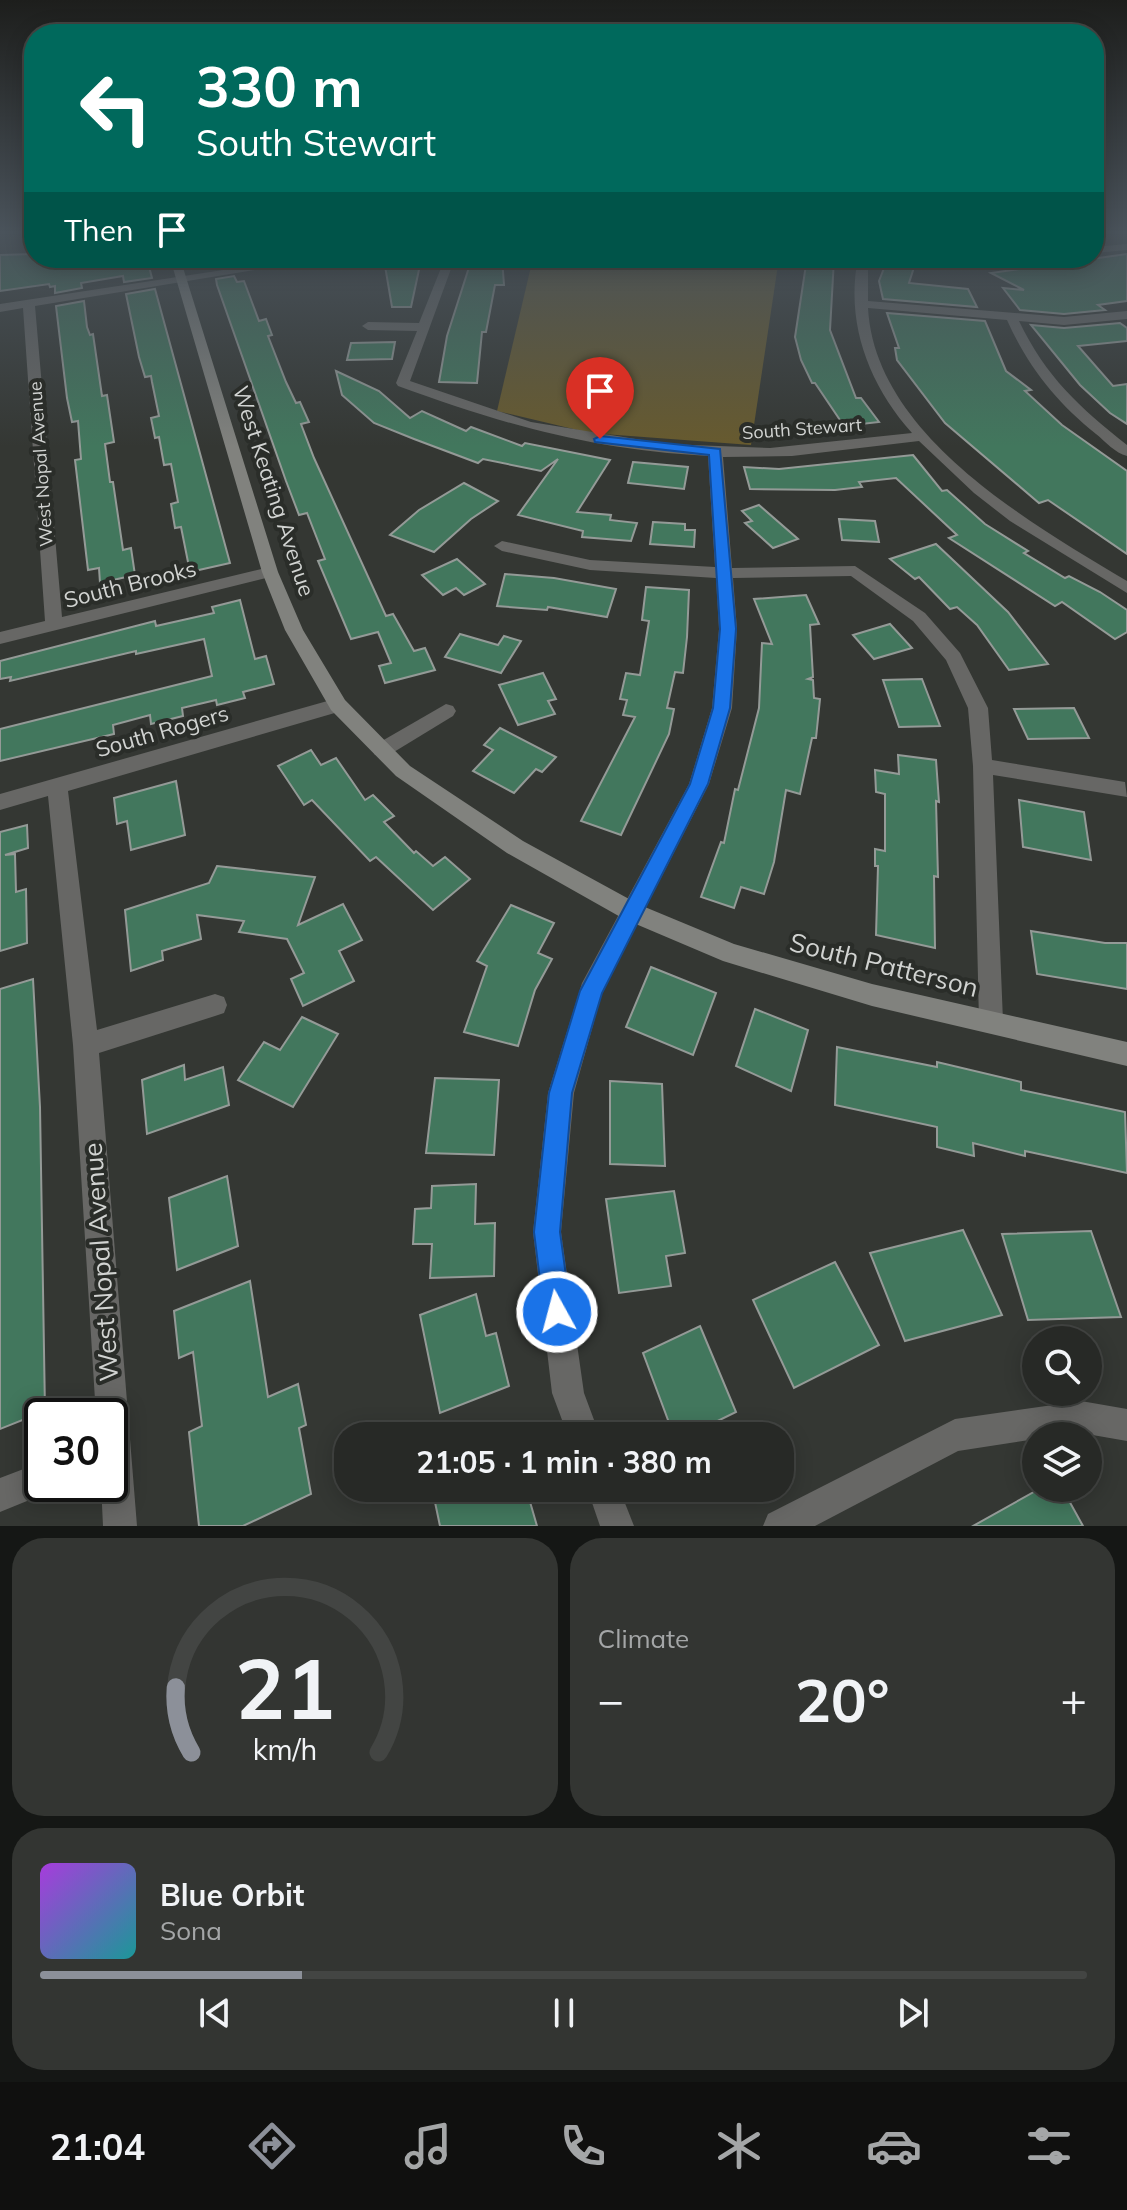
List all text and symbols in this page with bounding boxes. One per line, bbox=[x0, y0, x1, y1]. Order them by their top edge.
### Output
text: 330 m bbox=[196, 51, 363, 121]
icon: left bbox=[64, 56, 168, 160]
text: South Stewart bbox=[196, 120, 436, 165]
icon: arrive bbox=[150, 208, 194, 252]
text: Then bbox=[64, 211, 134, 249]
pin bbox=[566, 357, 634, 439]
icon: arrive bbox=[578, 369, 622, 413]
street label: West Nopal Avenue bbox=[23, 381, 58, 547]
street label: West Keating Avenue bbox=[227, 382, 321, 600]
street label: South Stewart bbox=[741, 413, 863, 444]
street label: South Brooks bbox=[61, 554, 199, 614]
street label: South Rogers bbox=[92, 699, 232, 763]
street label: South Patterson bbox=[786, 925, 982, 1004]
street label: West Nopal Avenue bbox=[76, 1142, 125, 1382]
position arrow bbox=[515, 1270, 599, 1354]
map controls bbox=[1022, 1326, 1102, 1502]
button: search bbox=[1022, 1326, 1102, 1406]
speed limit sign: 30 bbox=[24, 1398, 128, 1502]
button: layers bbox=[1022, 1422, 1102, 1502]
text: 21:05 · 1 min · 380 m bbox=[416, 1443, 712, 1481]
text: Climate bbox=[598, 1622, 689, 1655]
text: 21 bbox=[235, 1635, 335, 1740]
text: 20° bbox=[795, 1662, 890, 1737]
text: − bbox=[598, 1672, 624, 1727]
text: + bbox=[1061, 1672, 1087, 1727]
text: km/h bbox=[252, 1731, 317, 1767]
text: Blue Orbit bbox=[160, 1876, 304, 1914]
text: Sona bbox=[160, 1914, 222, 1947]
icon: previous bbox=[193, 1991, 237, 2035]
icon: pause bbox=[542, 1991, 586, 2035]
icon: next bbox=[891, 1991, 935, 2035]
icon: directions bbox=[244, 2118, 300, 2174]
icon: music bbox=[400, 2118, 456, 2174]
icon: phone bbox=[555, 2118, 611, 2174]
icon: climate bbox=[711, 2118, 767, 2174]
icon: car bbox=[866, 2118, 922, 2174]
icon: filters bbox=[1021, 2118, 1077, 2174]
text: 21:04 bbox=[50, 2124, 145, 2169]

